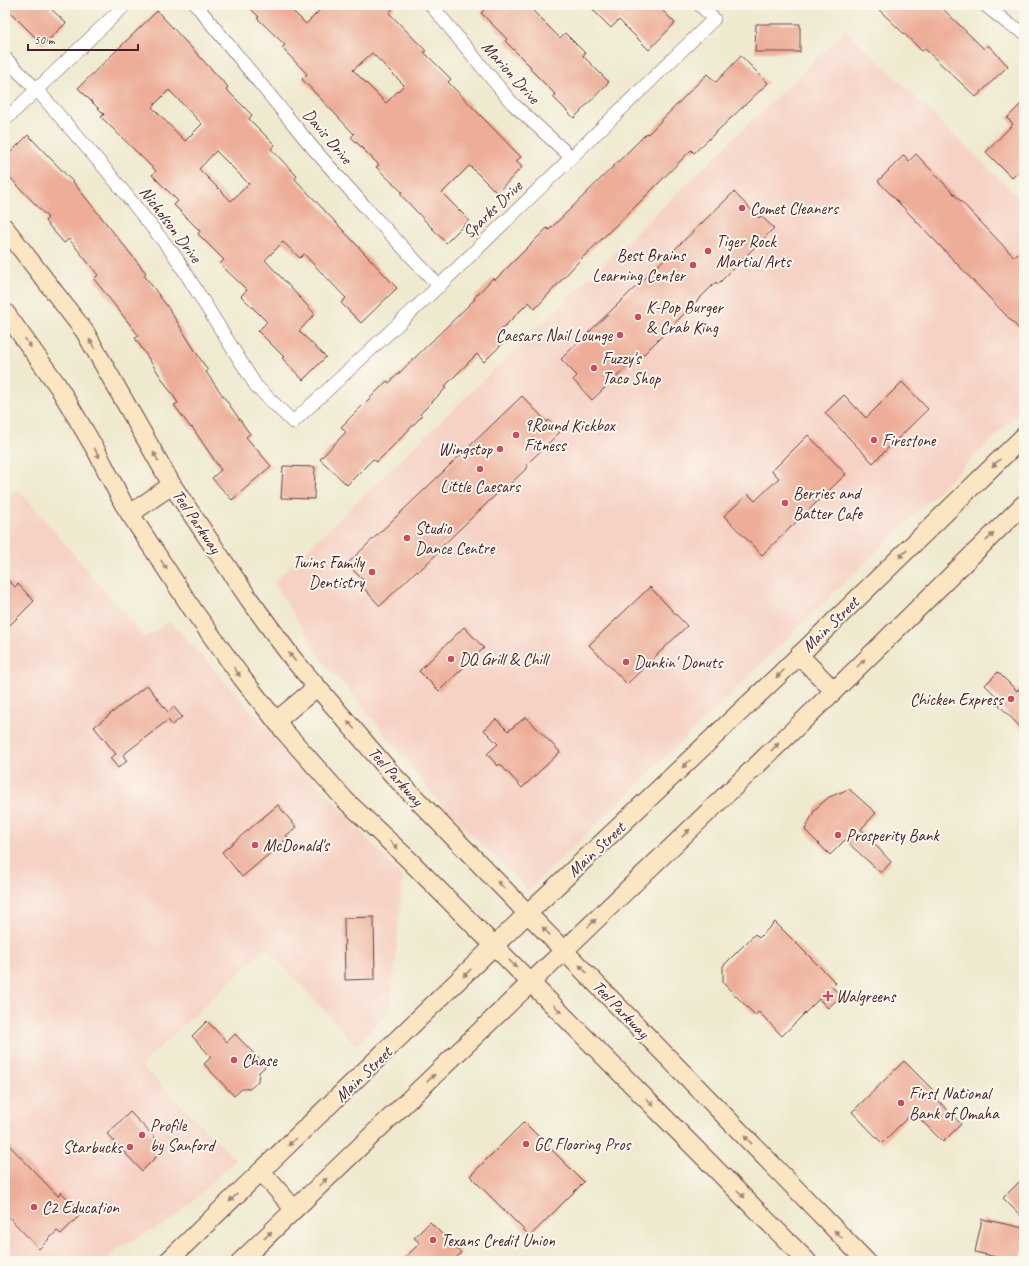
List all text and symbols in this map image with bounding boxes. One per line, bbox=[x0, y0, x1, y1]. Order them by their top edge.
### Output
scale bar bbox=[28, 26, 138, 52]
text: 50 m bbox=[34, 32, 56, 48]
street label: Marion Drive bbox=[477, 37, 545, 109]
street label: Davis Drive bbox=[298, 104, 358, 169]
street label: Sparks Drive bbox=[458, 175, 528, 243]
street label: Nicholson Drive bbox=[135, 182, 207, 268]
place label: Comet Cleaners bbox=[750, 198, 840, 219]
marker: Comet Cleaners bbox=[737, 203, 747, 213]
place label: Tiger Rock Martial Arts bbox=[716, 231, 793, 272]
place label: Best Brains Learning Center bbox=[592, 245, 687, 286]
marker: Tiger Rock Martial Arts bbox=[703, 246, 713, 256]
marker: Best Brains Learning Center bbox=[688, 260, 698, 270]
place label: K-Pop Burger & Crab King bbox=[646, 297, 725, 338]
marker: K-Pop Burger & Crab King bbox=[633, 312, 643, 322]
place label: Caesars Nail Lounge bbox=[496, 325, 613, 346]
marker: Caesars Nail Lounge bbox=[615, 330, 625, 340]
one-way arrow bbox=[24, 338, 32, 348]
one-way arrow bbox=[88, 338, 95, 350]
place label: Fuzzy's Taco Shop bbox=[602, 348, 662, 389]
marker: Fuzzy's Taco Shop bbox=[589, 363, 599, 373]
place label: 9Round Kickbox Fitness bbox=[524, 415, 616, 456]
marker: 9Round Kickbox Fitness bbox=[511, 430, 521, 440]
place label: Firestone bbox=[882, 430, 937, 451]
marker: Firestone bbox=[869, 435, 879, 445]
place label: Wingstop bbox=[439, 439, 494, 460]
marker: Wingstop bbox=[495, 444, 505, 454]
one-way arrow bbox=[94, 447, 101, 459]
one-way arrow bbox=[153, 451, 160, 463]
one-way arrow bbox=[991, 458, 1001, 468]
marker: Little Caesars bbox=[475, 464, 485, 474]
place label: Little Caesars bbox=[440, 476, 522, 497]
place label: Berries and Batter Cafe bbox=[793, 483, 863, 524]
street label: Teel Parkway bbox=[168, 485, 226, 558]
marker: Berries and Batter Cafe bbox=[780, 498, 790, 508]
place label: Studio Dance Centre bbox=[415, 518, 496, 559]
one-way arrow bbox=[985, 532, 995, 541]
marker: Studio Dance Centre bbox=[402, 533, 412, 543]
one-way arrow bbox=[898, 549, 908, 558]
place label: Twins Family Dentistry bbox=[293, 552, 365, 593]
one-way arrow bbox=[160, 559, 167, 570]
marker: Twins Family Dentistry bbox=[367, 567, 377, 577]
street label: Main Street bbox=[797, 590, 865, 657]
place label: DQ Grill & Chill bbox=[459, 649, 551, 670]
one-way arrow bbox=[287, 652, 296, 663]
place label: Dunkin' Donuts bbox=[634, 652, 724, 673]
marker: DQ Grill & Chill bbox=[446, 654, 456, 664]
marker: Dunkin' Donuts bbox=[621, 657, 631, 667]
one-way arrow bbox=[856, 658, 866, 668]
one-way arrow bbox=[233, 666, 241, 677]
one-way arrow bbox=[775, 669, 785, 679]
place label: Chicken Express bbox=[910, 689, 1005, 710]
marker: Chicken Express bbox=[1006, 694, 1016, 704]
one-way arrow bbox=[346, 719, 355, 730]
street label: Teel Parkway bbox=[363, 742, 429, 811]
one-way arrow bbox=[770, 742, 780, 752]
one-way arrow bbox=[681, 759, 691, 768]
street label: Main Street bbox=[563, 816, 631, 881]
place label: Prosperity Bank bbox=[846, 825, 941, 846]
one-way arrow bbox=[681, 829, 690, 838]
marker: Prosperity Bank bbox=[833, 830, 843, 840]
place label: McDonald's bbox=[263, 835, 331, 856]
marker: McDonald's bbox=[250, 840, 260, 850]
one-way arrow bbox=[388, 841, 399, 850]
one-way arrow bbox=[496, 880, 506, 890]
one-way arrow bbox=[587, 918, 597, 928]
one-way arrow bbox=[541, 926, 551, 936]
one-way arrow bbox=[508, 959, 518, 969]
one-way arrow bbox=[578, 964, 587, 974]
one-way arrow bbox=[462, 968, 472, 978]
street label: Teel Parkway bbox=[588, 976, 654, 1044]
place label: Walgreens bbox=[836, 986, 896, 1007]
marker: Walgreens bbox=[823, 991, 833, 1001]
one-way arrow bbox=[553, 1004, 563, 1014]
street label: Main Street bbox=[330, 1040, 398, 1107]
place label: Chase bbox=[242, 1050, 278, 1071]
marker: Chase bbox=[229, 1055, 239, 1065]
one-way arrow bbox=[426, 1073, 436, 1083]
place label: First National Bank of Omaha bbox=[909, 1083, 1000, 1124]
one-way arrow bbox=[645, 1097, 655, 1107]
marker: First National Bank of Omaha bbox=[896, 1098, 906, 1108]
place label: Profile by Sanford bbox=[150, 1115, 217, 1156]
marker: Profile by Sanford bbox=[137, 1130, 147, 1140]
place label: GC Flooring Pros bbox=[534, 1134, 632, 1155]
one-way arrow bbox=[743, 1135, 753, 1145]
place label: Starbucks bbox=[63, 1137, 124, 1158]
one-way arrow bbox=[287, 1137, 297, 1147]
marker: GC Flooring Pros bbox=[521, 1139, 531, 1149]
marker: Starbucks bbox=[125, 1142, 135, 1152]
one-way arrow bbox=[318, 1177, 328, 1187]
one-way arrow bbox=[736, 1189, 746, 1199]
one-way arrow bbox=[228, 1193, 238, 1203]
place label: C2 Education bbox=[42, 1197, 120, 1218]
marker: C2 Education bbox=[29, 1202, 39, 1212]
one-way arrow bbox=[833, 1229, 843, 1238]
one-way arrow bbox=[263, 1230, 273, 1240]
place label: Texans Credit Union bbox=[441, 1230, 555, 1251]
marker: Texans Credit Union bbox=[428, 1235, 438, 1245]

